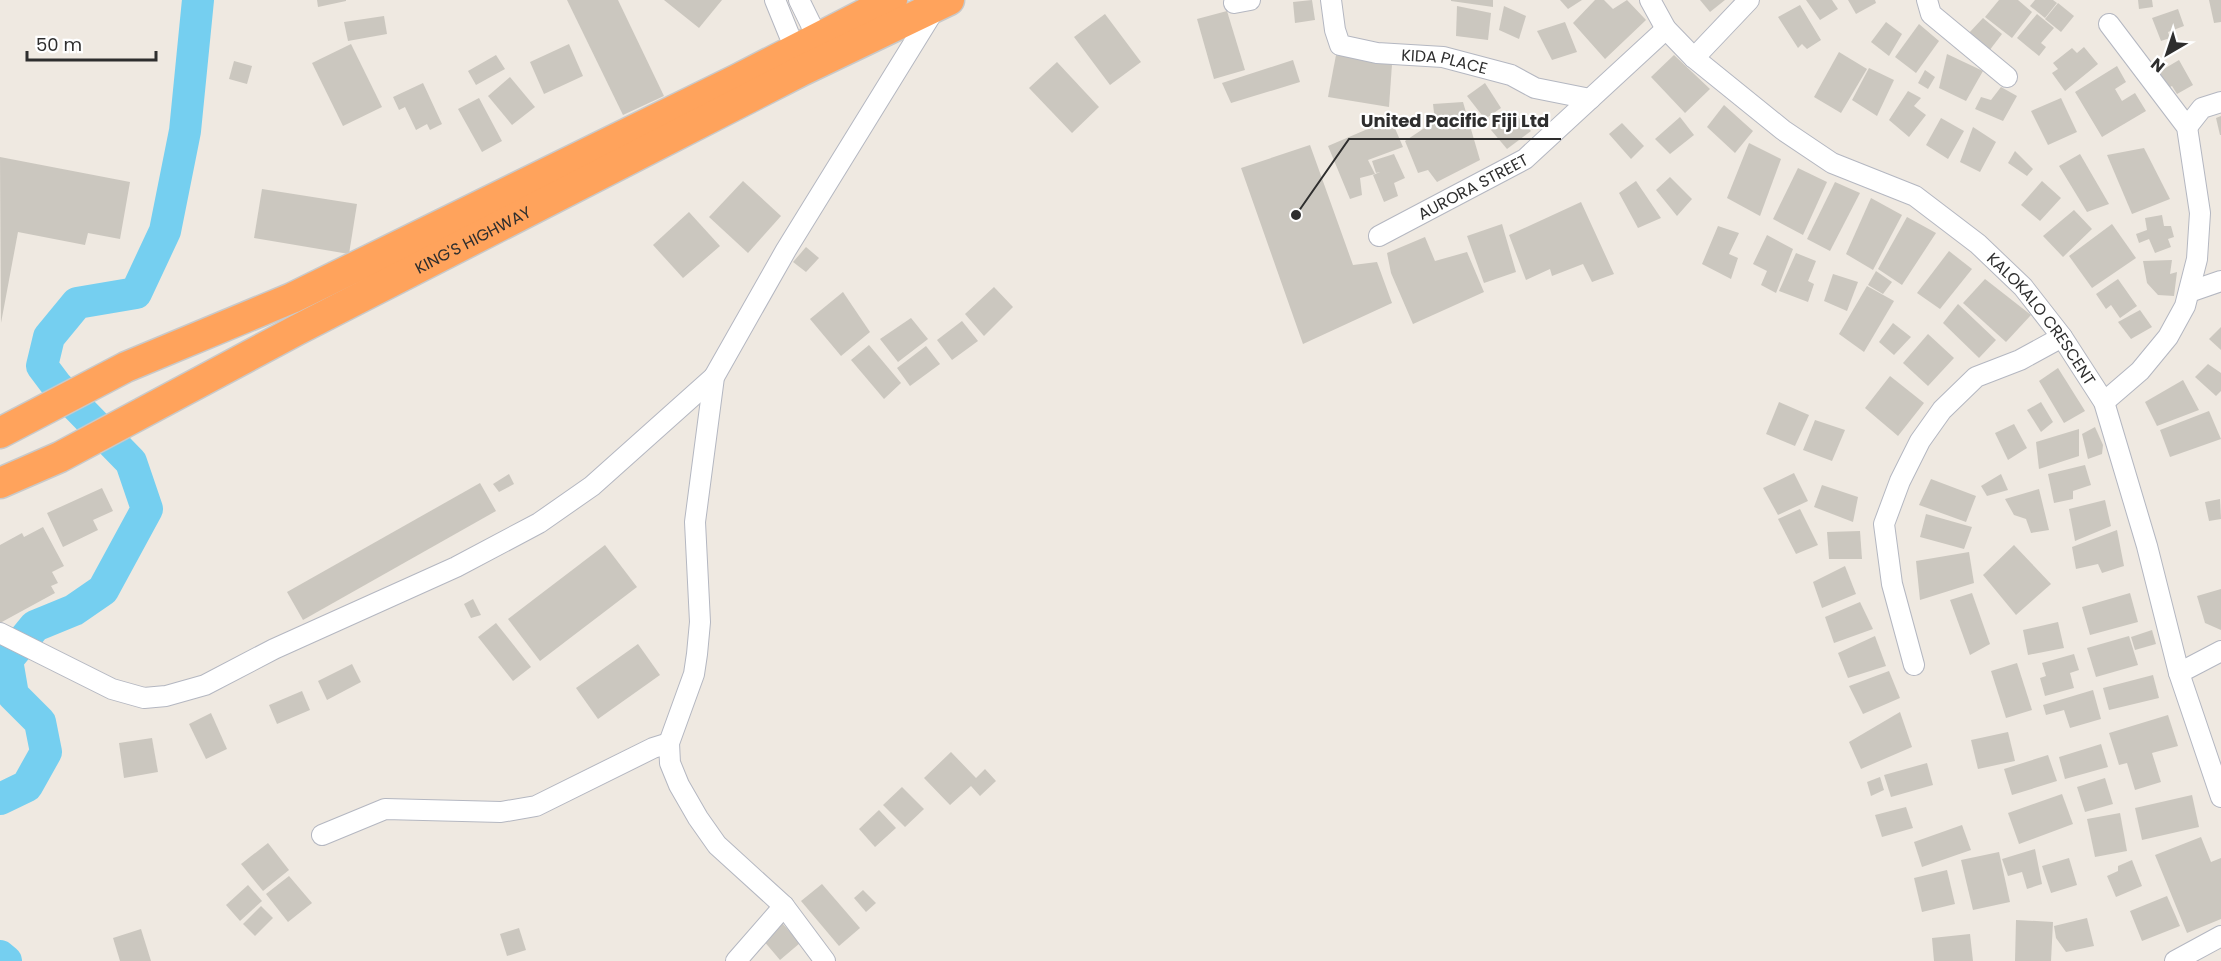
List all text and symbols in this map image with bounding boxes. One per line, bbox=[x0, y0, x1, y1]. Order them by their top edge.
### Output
scale bar bbox=[27, 24, 156, 62]
north arrow bbox=[2137, 24, 2197, 84]
text: 50 m bbox=[36, 32, 82, 57]
street label: KIDA PLACE bbox=[1401, 43, 1490, 80]
text: N bbox=[2146, 53, 2170, 78]
callout: United Pacific Fiji Ltd bbox=[1349, 103, 1561, 139]
text: United Pacific Fiji Ltd bbox=[1361, 108, 1549, 133]
street label: AURORA STREET bbox=[1414, 148, 1532, 226]
street label: KING'S HIGHWAY bbox=[411, 200, 536, 280]
street label: KALOKALO CRESCENT bbox=[1982, 247, 2101, 390]

